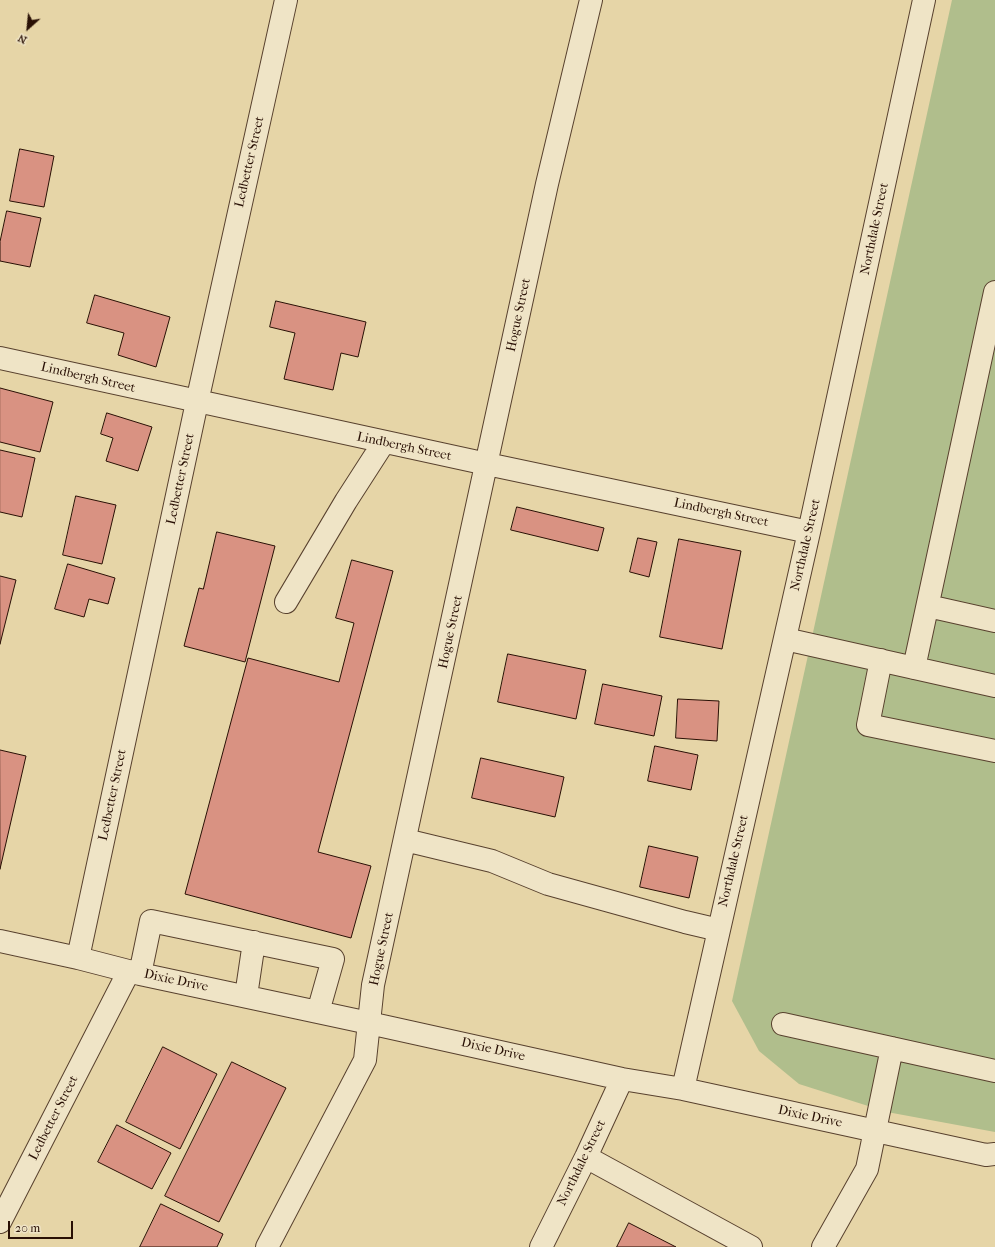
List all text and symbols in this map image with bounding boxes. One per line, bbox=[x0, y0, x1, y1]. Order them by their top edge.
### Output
north arrow bbox=[8, 8, 48, 48]
text: N bbox=[16, 31, 29, 47]
street label: Ledbetter Street bbox=[232, 115, 268, 209]
street label: Northdale Street bbox=[858, 182, 892, 276]
street label: Hogue Street bbox=[504, 277, 534, 353]
street label: Lindbergh Street bbox=[39, 360, 137, 396]
street label: Lindbergh Street bbox=[355, 429, 453, 465]
street label: Ledbetter Street bbox=[164, 432, 198, 526]
street label: Lindbergh Street bbox=[672, 495, 770, 531]
street label: Northdale Street bbox=[788, 498, 824, 592]
street label: Hogue Street bbox=[436, 594, 466, 670]
street label: Ledbetter Street bbox=[96, 748, 130, 842]
street label: Northdale Street bbox=[716, 814, 752, 908]
street label: Hogue Street bbox=[367, 911, 397, 987]
street label: Dixie Drive bbox=[142, 967, 210, 995]
street label: Dixie Drive bbox=[459, 1035, 527, 1065]
street label: Ledbetter Street bbox=[26, 1073, 82, 1163]
street label: Dixie Drive bbox=[776, 1103, 844, 1131]
street label: Northdale Street bbox=[554, 1117, 610, 1209]
scale bar bbox=[10, 1213, 75, 1239]
text: 20 m bbox=[15, 1221, 40, 1235]

